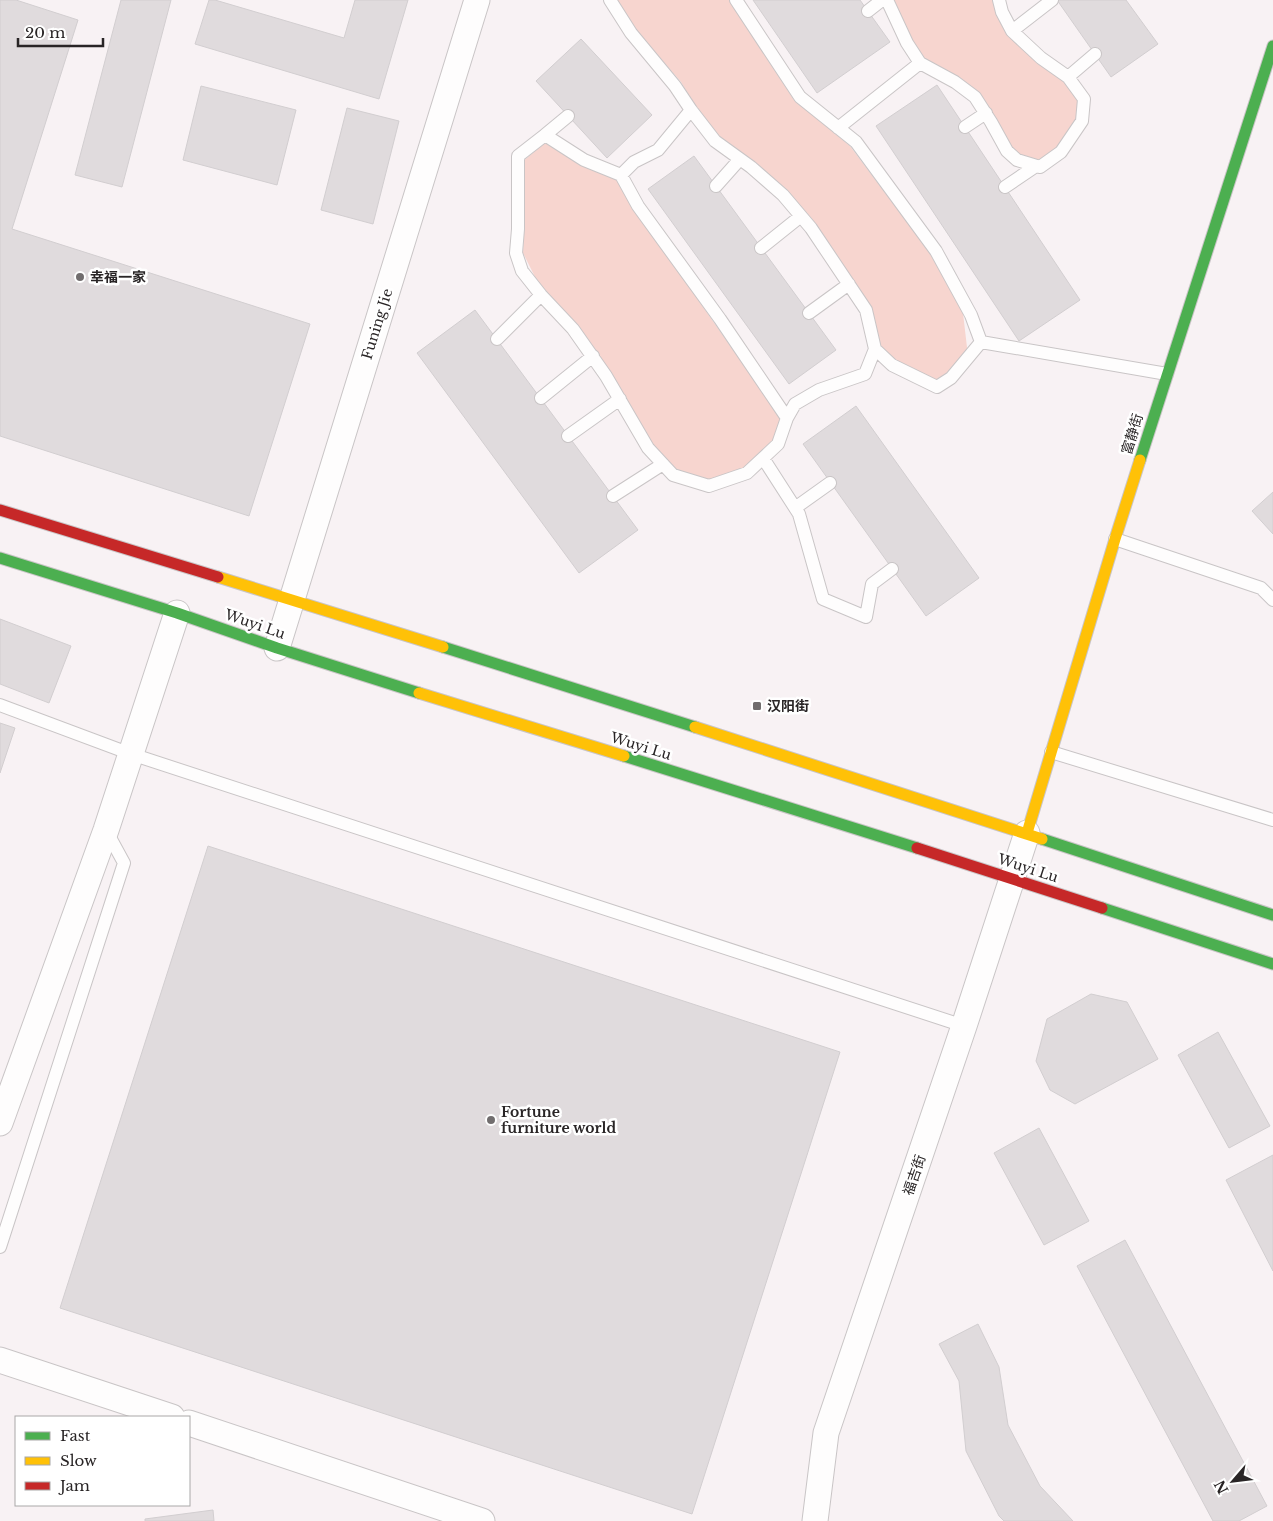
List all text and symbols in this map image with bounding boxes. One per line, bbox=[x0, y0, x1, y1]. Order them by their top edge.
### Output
scale bar bbox=[18, 15, 102, 47]
text: 20 m bbox=[25, 23, 65, 42]
place label: 幸福一家 bbox=[90, 268, 146, 286]
marker: 幸福一家 bbox=[74, 271, 86, 283]
street label: Funing Jie bbox=[358, 286, 396, 362]
street label: 富静街 bbox=[1117, 411, 1147, 457]
street label: Wuyi Lu bbox=[221, 605, 288, 643]
place label: 汉阳街 bbox=[767, 697, 809, 715]
marker: 汉阳街 bbox=[751, 700, 763, 712]
street label: Wuyi Lu bbox=[607, 728, 674, 764]
street label: Wuyi Lu bbox=[994, 849, 1061, 886]
place label: Fortune furniture world bbox=[501, 1103, 616, 1137]
marker: Fortune furniture world bbox=[485, 1114, 497, 1126]
street label: 福吉街 bbox=[899, 1152, 929, 1198]
legend bbox=[15, 1416, 190, 1506]
text: Fast bbox=[60, 1426, 91, 1445]
text: Slow bbox=[60, 1451, 97, 1470]
north arrow bbox=[1208, 1456, 1258, 1506]
text: Jam bbox=[58, 1476, 90, 1495]
text: N bbox=[1210, 1477, 1233, 1497]

